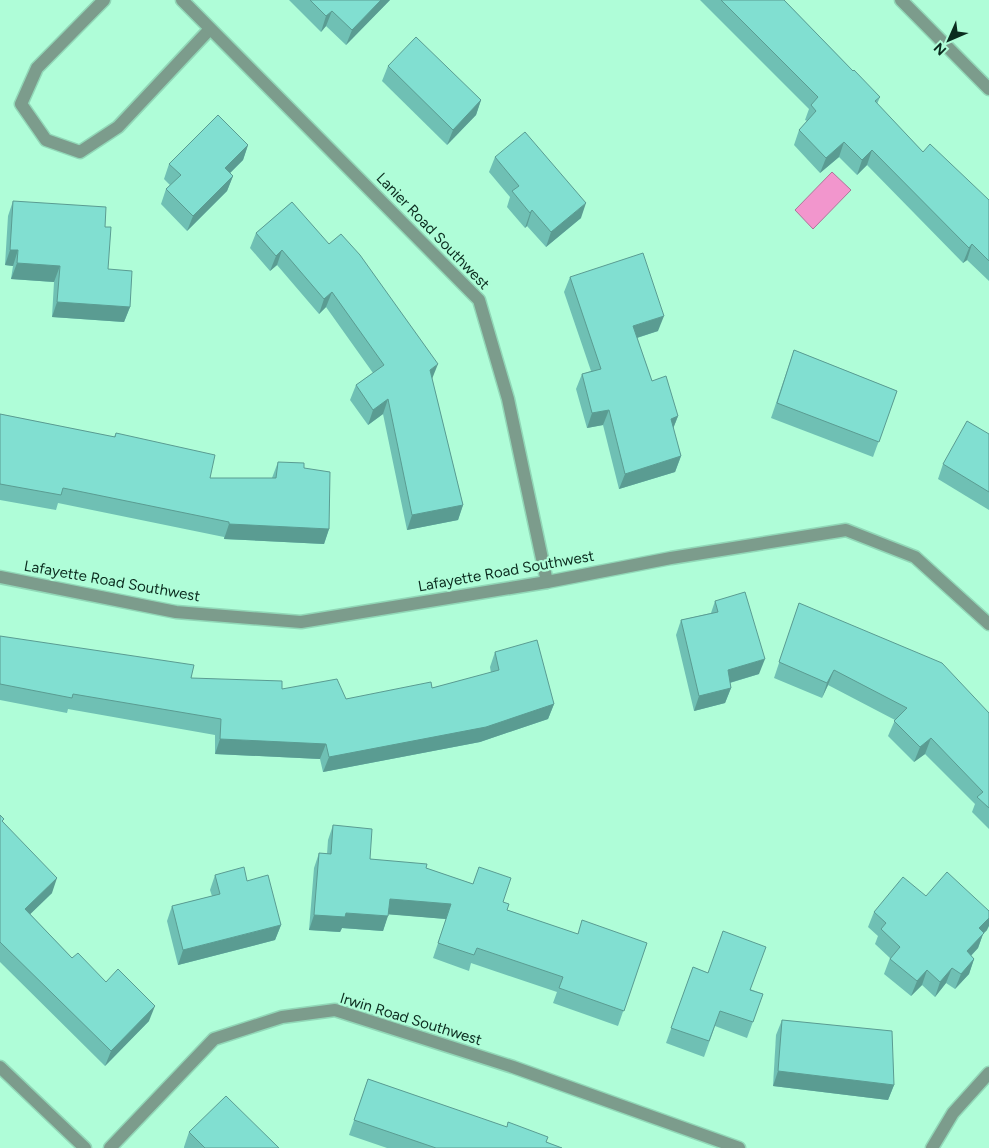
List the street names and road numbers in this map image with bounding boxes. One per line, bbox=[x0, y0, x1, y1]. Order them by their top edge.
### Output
street label: Lanier Road Southwest bbox=[373, 169, 494, 293]
street label: Lafayette Road Southwest bbox=[417, 547, 596, 595]
street label: Lafayette Road Southwest bbox=[23, 557, 202, 605]
street label: Irwin Road Southwest bbox=[338, 989, 484, 1049]

